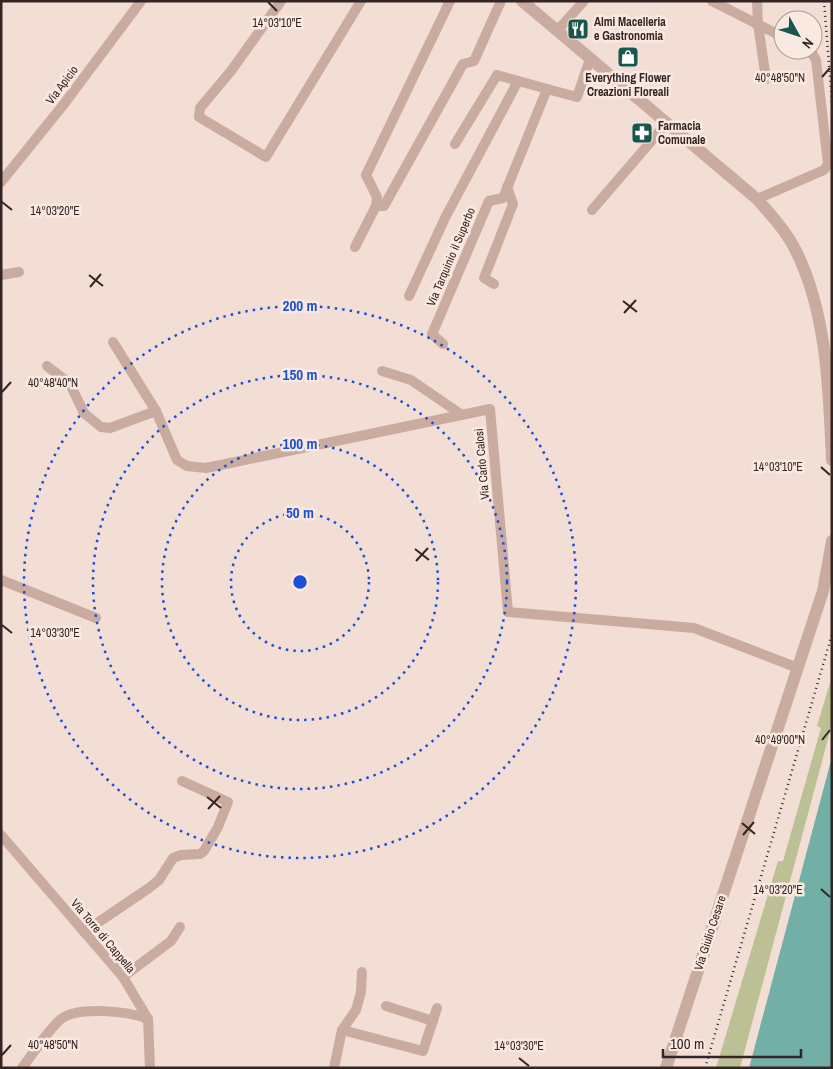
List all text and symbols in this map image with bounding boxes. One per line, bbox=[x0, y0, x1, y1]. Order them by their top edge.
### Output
north arrow bbox=[773, 10, 823, 60]
place label: Almi Macelleria e Gastronomia bbox=[594, 14, 666, 44]
text: 14°03'10"E bbox=[252, 15, 302, 31]
restaurant icon: Almi Macelleria e Gastronomia bbox=[566, 17, 590, 41]
text: N bbox=[798, 34, 818, 52]
shop icon: Everything Flower Creazioni Floreali bbox=[616, 45, 640, 69]
street label: Via Apicio bbox=[42, 62, 82, 108]
place label: Everything Flower Creazioni Floreali bbox=[585, 70, 671, 100]
text: 40°48'50"N bbox=[755, 70, 805, 86]
place label: Farmacia Comunale bbox=[658, 118, 706, 148]
pharmacy icon: Farmacia Comunale bbox=[630, 121, 654, 145]
text: 14°03'20"E bbox=[30, 203, 80, 219]
street label: Via Tarquinio il Superbo bbox=[423, 205, 479, 309]
text: 200 m bbox=[283, 295, 317, 316]
text: 150 m bbox=[283, 364, 317, 385]
text: 40°48'40"N bbox=[28, 375, 78, 391]
street label: Via Carlo Calosi bbox=[471, 428, 493, 500]
text: 100 m bbox=[283, 433, 317, 454]
text: 14°03'10"E bbox=[753, 459, 803, 475]
text: 50 m bbox=[286, 502, 314, 523]
centre of rings bbox=[291, 573, 309, 591]
text: 14°03'30"E bbox=[30, 625, 80, 641]
text: 40°49'00"N bbox=[755, 732, 805, 748]
text: 14°03'20"E bbox=[753, 882, 803, 898]
street label: Via Giulio Cesare bbox=[690, 893, 730, 973]
street label: Via Torre di Cappella bbox=[67, 896, 139, 977]
scale bar bbox=[663, 1026, 800, 1058]
text: 100 m bbox=[670, 1033, 704, 1054]
text: 40°48'50"N bbox=[28, 1037, 78, 1053]
text: 14°03'30"E bbox=[494, 1038, 544, 1054]

